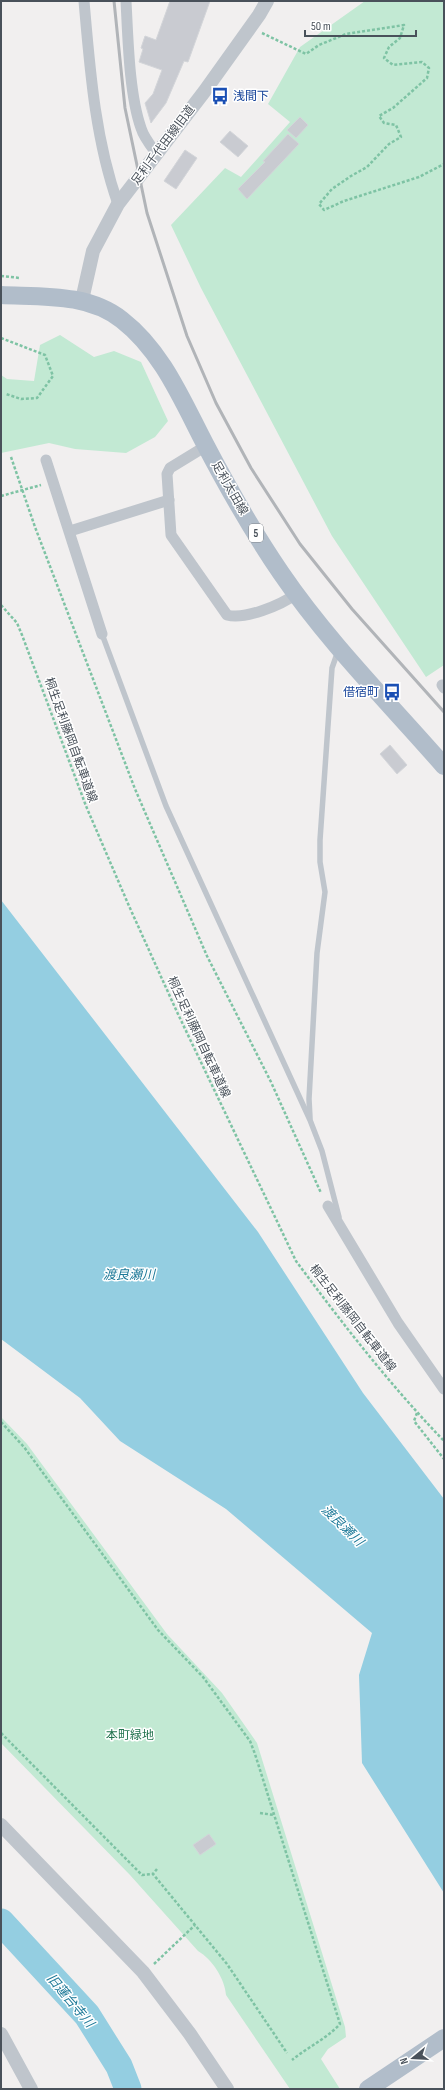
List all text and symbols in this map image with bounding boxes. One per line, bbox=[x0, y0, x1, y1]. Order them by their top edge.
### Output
scale bar bbox=[305, 12, 416, 38]
text: 50 m bbox=[311, 19, 331, 34]
bus stop icon: 浅間下 bbox=[210, 86, 230, 106]
place label: 浅間下 bbox=[233, 89, 269, 104]
street label: 足利千代田線旧道 bbox=[129, 102, 198, 188]
street label: 足利太田線 bbox=[208, 459, 251, 518]
road number: 5 bbox=[249, 524, 263, 542]
street label: 桐生足利藤岡自転車道線 bbox=[41, 676, 100, 805]
bus stop icon: 借宿町 bbox=[382, 682, 402, 702]
place label: 借宿町 bbox=[343, 685, 379, 700]
street label: 桐生足利藤岡自転車道線 bbox=[164, 974, 233, 1100]
street label: 桐生足利藤岡自転車道線 bbox=[306, 1262, 399, 1375]
water label: 渡良瀬川 bbox=[103, 1267, 157, 1283]
water label: 渡良瀬川 bbox=[318, 1502, 368, 1551]
park label: 本町緑地 bbox=[106, 1728, 154, 1743]
water label: 旧蓮台寺川 bbox=[43, 1971, 99, 2032]
north arrow bbox=[393, 2038, 433, 2078]
text: N bbox=[397, 2056, 411, 2066]

